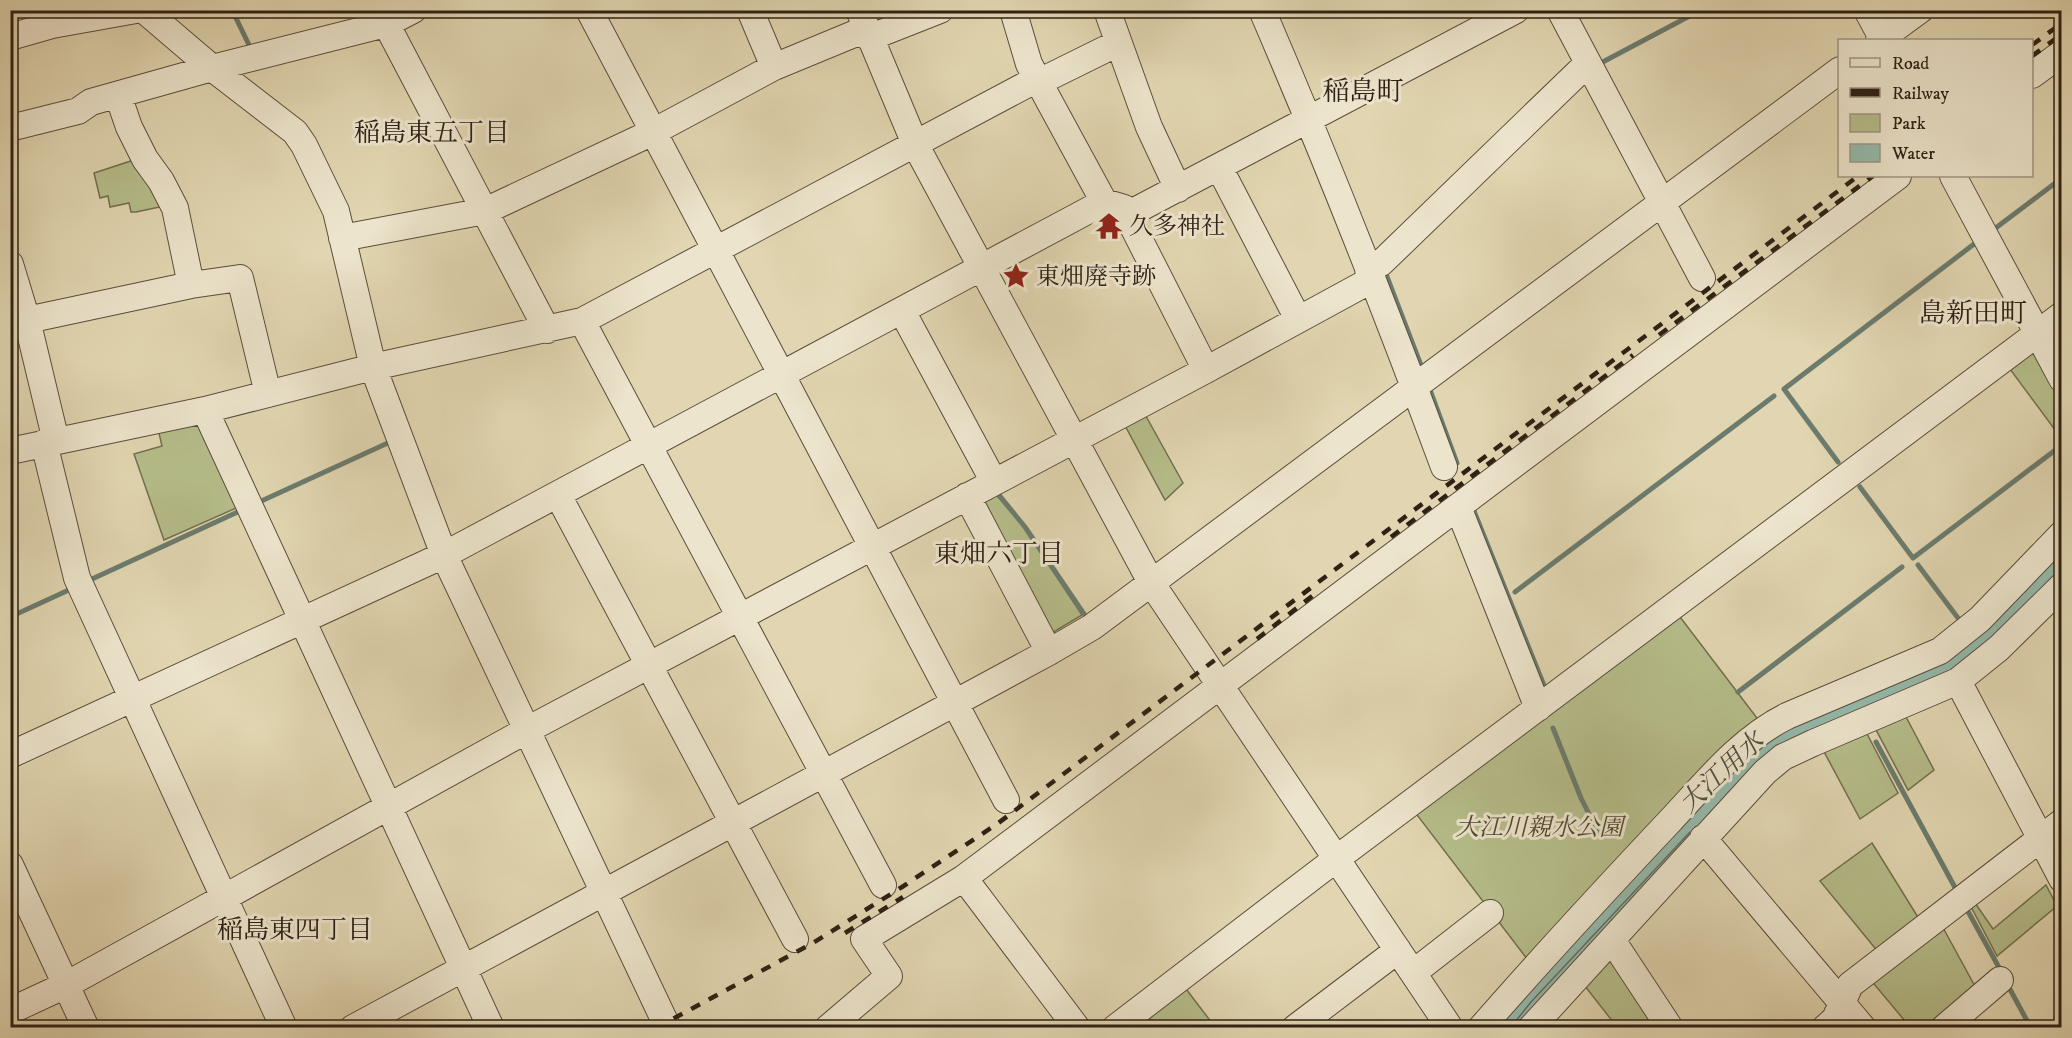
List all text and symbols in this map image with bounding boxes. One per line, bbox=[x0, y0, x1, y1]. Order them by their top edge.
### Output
legend bbox=[1838, 39, 2033, 177]
text: Road bbox=[1892, 53, 1929, 75]
district label: 稲島町 bbox=[1323, 75, 1404, 109]
text: Railway bbox=[1892, 83, 1950, 105]
text: Park bbox=[1892, 113, 1926, 135]
district label: 稲島東五丁目 bbox=[354, 117, 510, 150]
text: Water bbox=[1891, 143, 1935, 165]
temple icon: 久多神社 bbox=[1094, 211, 1124, 241]
place label: 久多神社 bbox=[1129, 212, 1225, 242]
place icon: 東畑廃寺跡 bbox=[1001, 261, 1031, 291]
place label: 東畑廃寺跡 bbox=[1036, 262, 1156, 292]
district label: 島新田町 bbox=[1919, 297, 2027, 331]
district label: 東畑六丁目 bbox=[934, 538, 1064, 571]
water label: 大江用水 bbox=[1673, 724, 1773, 821]
park label: 大江川親水公園 bbox=[1455, 813, 1627, 843]
district label: 稲島東四丁目 bbox=[217, 914, 373, 947]

